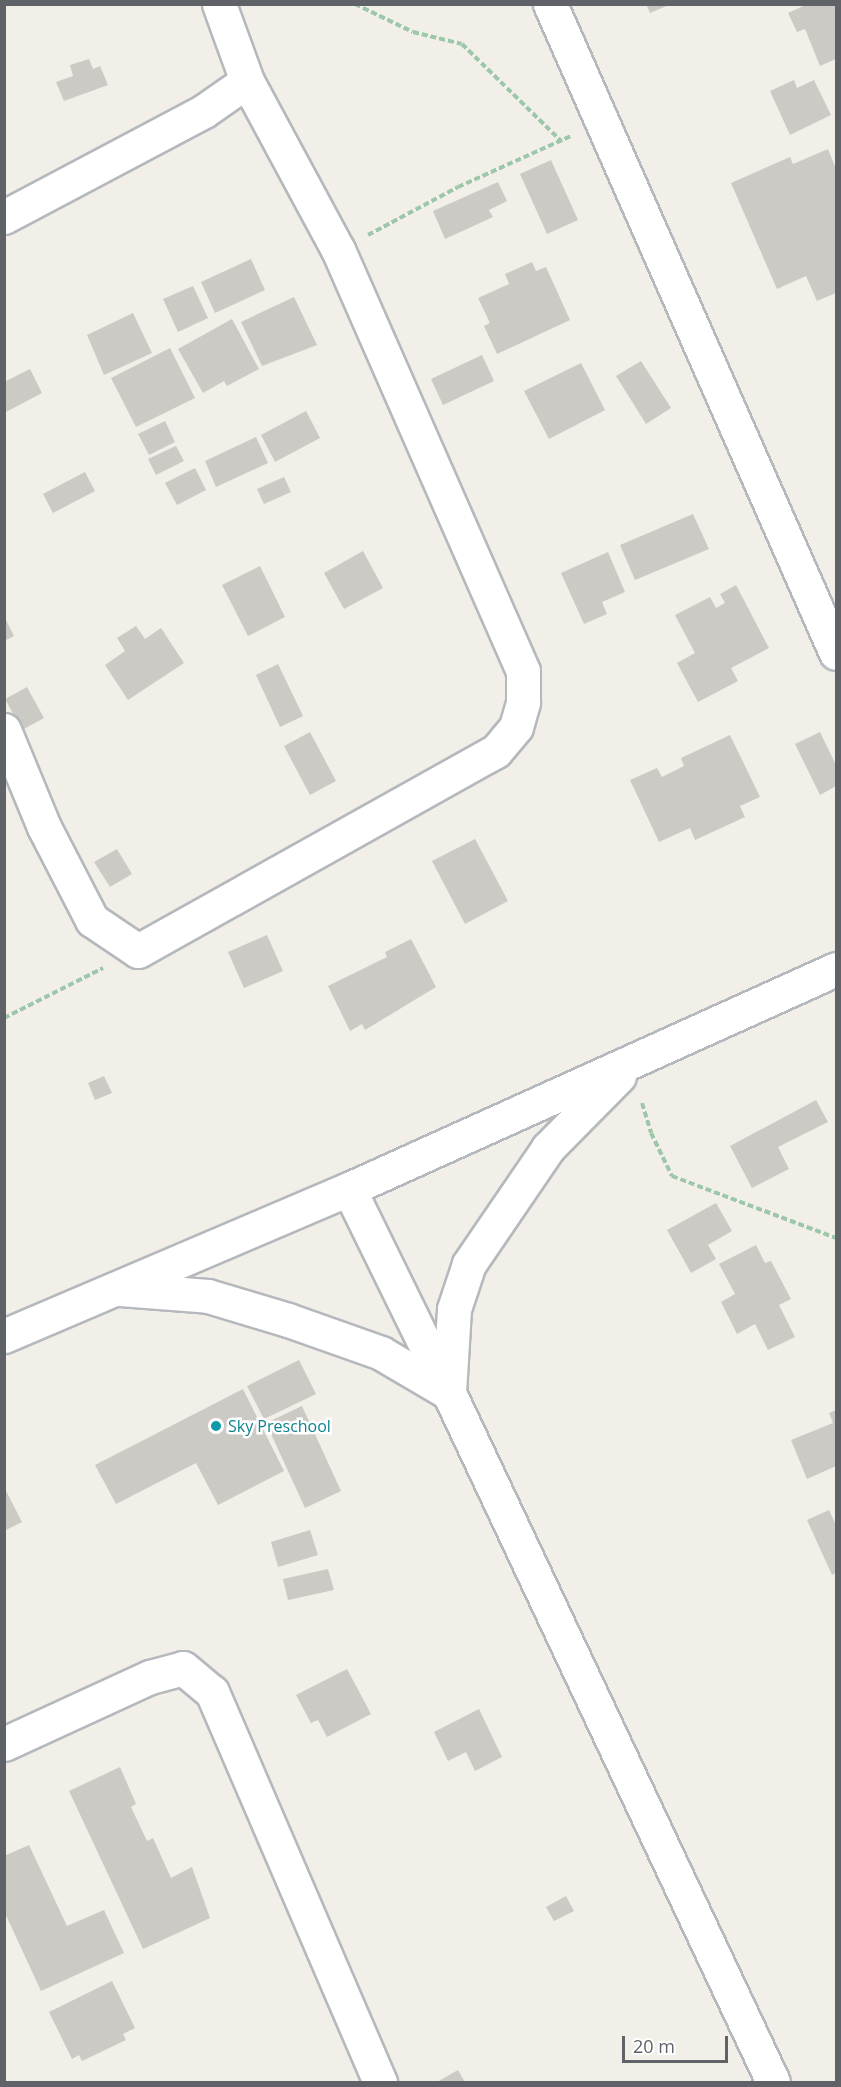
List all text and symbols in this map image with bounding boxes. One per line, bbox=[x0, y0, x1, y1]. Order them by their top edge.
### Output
place label: Sky Preschool bbox=[228, 1416, 331, 1436]
marker: Sky Preschool bbox=[209, 1419, 223, 1433]
scale bar bbox=[625, 2024, 732, 2062]
text: 20 m bbox=[633, 2034, 675, 2058]

